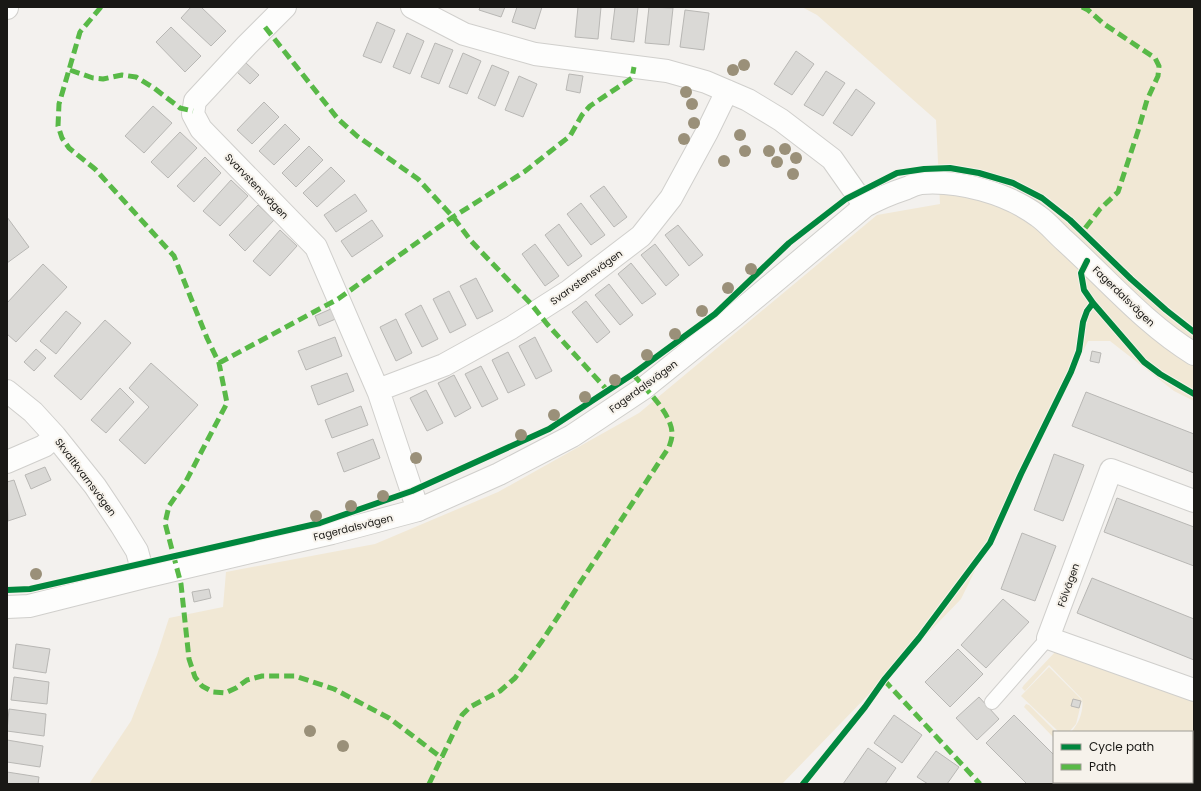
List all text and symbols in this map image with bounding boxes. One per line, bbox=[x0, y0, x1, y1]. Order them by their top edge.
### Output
street label: Svarvstensvägen bbox=[221, 150, 292, 222]
street label: Svarvstensvägen bbox=[547, 246, 625, 309]
street label: Fagerdalsvägen bbox=[1089, 263, 1158, 330]
street label: Fagerdalsvägen bbox=[606, 356, 681, 416]
street label: Skvaltkvarnsvägen bbox=[51, 435, 120, 519]
street label: Fagerdalsvägen bbox=[312, 510, 394, 545]
street label: Fölvägen bbox=[1054, 561, 1083, 609]
legend bbox=[1053, 731, 1193, 783]
text: Cycle path bbox=[1089, 738, 1154, 755]
text: Path bbox=[1089, 758, 1116, 775]

